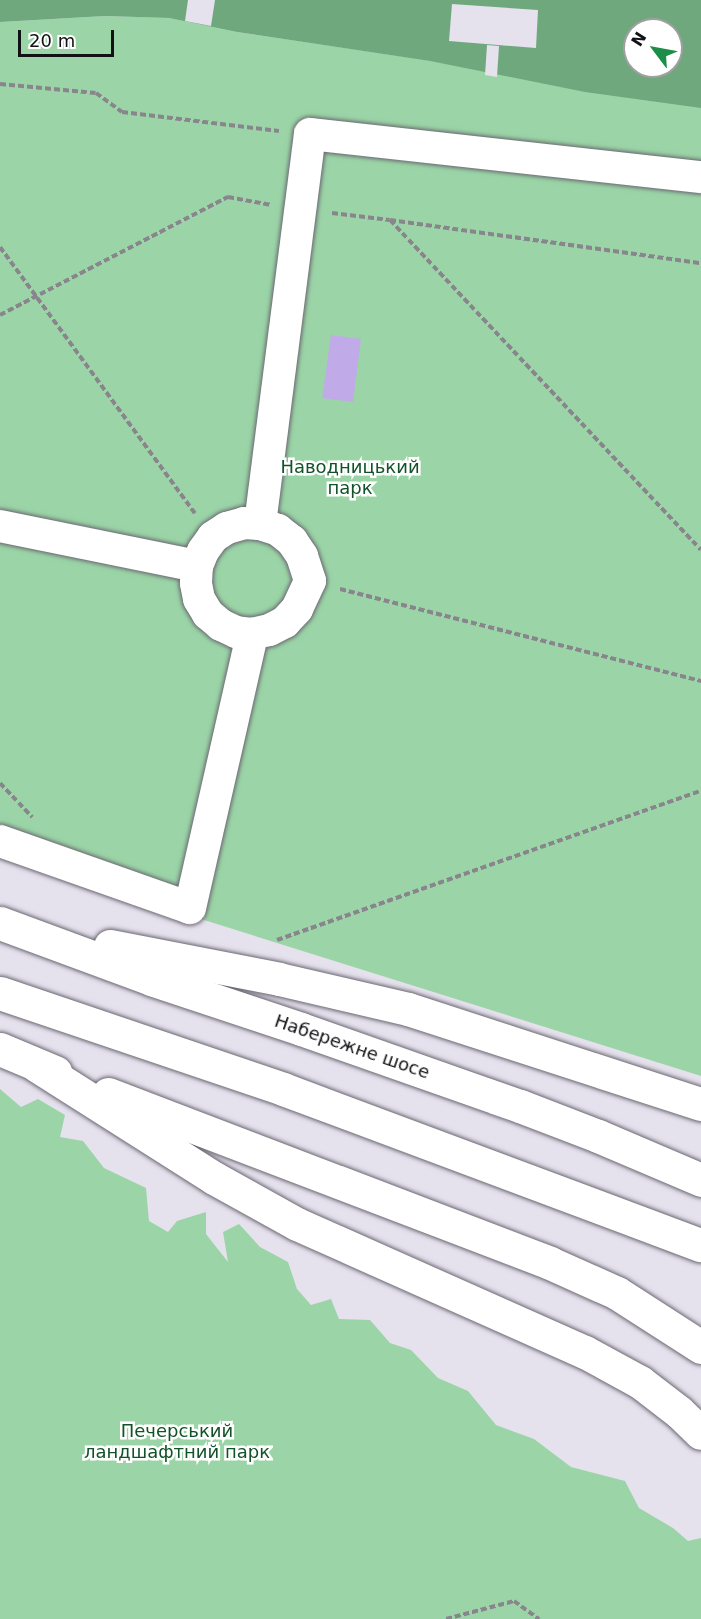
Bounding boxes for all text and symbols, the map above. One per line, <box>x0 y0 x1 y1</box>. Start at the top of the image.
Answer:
scale bar <box>21 18 117 56</box>
north arrow <box>623 18 683 78</box>
text: N <box>627 29 651 50</box>
text: 20 m <box>29 30 75 51</box>
park label: Наводницький парк <box>280 457 420 500</box>
street label: Набережне шосе <box>272 1010 432 1084</box>
park label: Печерський ландшафтний парк <box>84 1421 270 1464</box>

